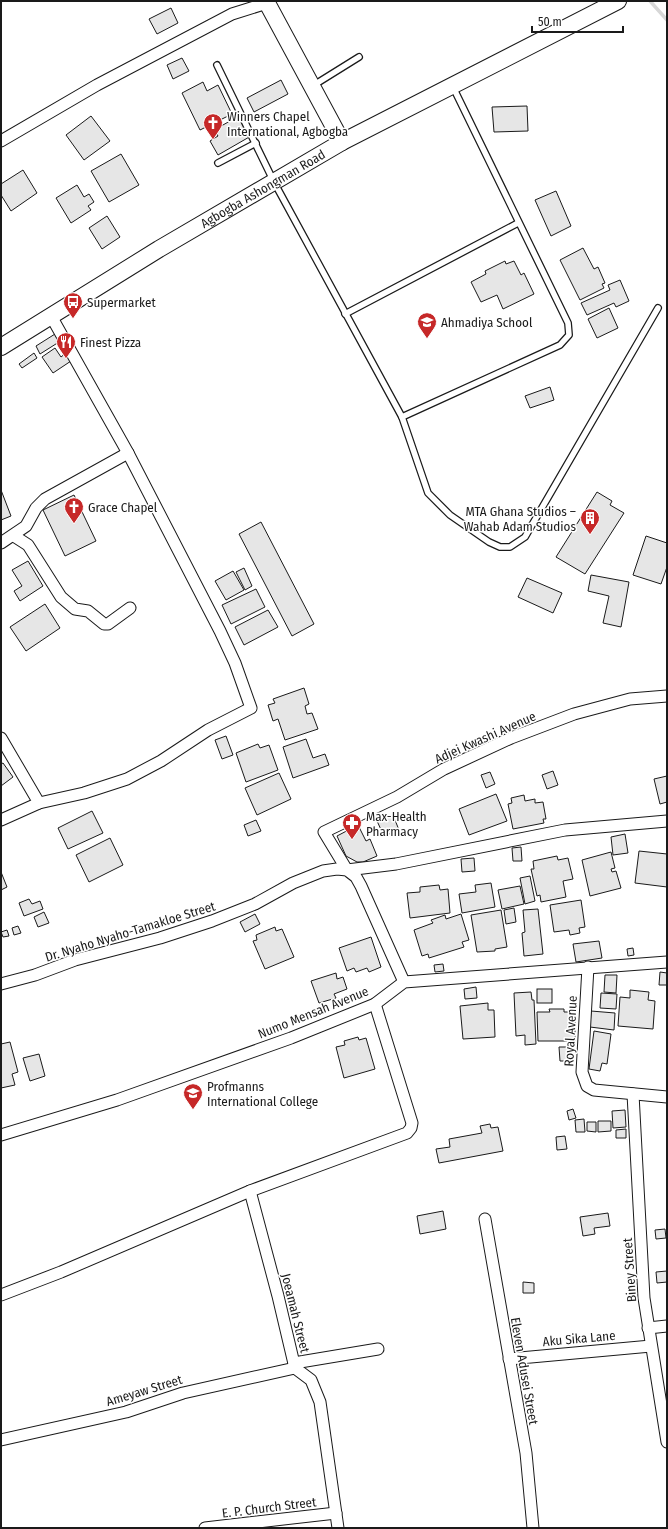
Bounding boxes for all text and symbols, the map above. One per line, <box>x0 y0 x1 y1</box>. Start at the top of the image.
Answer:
scale bar <box>532 8 623 34</box>
text: 50 m <box>538 15 562 29</box>
place label: Winners Chapel International, Agbogba <box>227 109 348 139</box>
church icon: Winners Chapel International, Agbogba <box>202 112 224 140</box>
street label: Agbogba Ashongman Road <box>198 147 328 231</box>
bus stop icon: Supermarket <box>62 291 84 319</box>
place label: Supermarket <box>87 295 156 310</box>
school or university icon: Ahmadiya School <box>416 311 438 339</box>
place label: Ahmadiya School <box>441 315 533 330</box>
restaurant icon: Finest Pizza <box>55 331 77 359</box>
place label: Finest Pizza <box>80 335 141 350</box>
church icon: Grace Chapel <box>63 496 85 524</box>
place label: Grace Chapel <box>88 500 158 515</box>
place label: MTA Ghana Studios – Wahab Adam Studios <box>464 504 576 534</box>
building icon: MTA Ghana Studios – Wahab Adam Studios <box>579 507 601 535</box>
street label: Adjei Kwashi Avenue <box>432 708 538 766</box>
place label: Max-Health Pharmacy <box>366 809 427 839</box>
pharmacy icon: Max-Health Pharmacy <box>341 812 363 840</box>
street label: Dr. Nyaho Nyaho-Tamakloe Street <box>43 898 218 965</box>
street label: Numo Mensah Avenue <box>256 983 371 1042</box>
street label: Royal Avenue <box>561 995 580 1067</box>
place label: Profmanns International College <box>207 1079 318 1109</box>
school or university icon: Profmanns International College <box>182 1082 204 1110</box>
street label: Biney Street <box>620 1237 639 1303</box>
street label: Joeamah Street <box>278 1272 313 1355</box>
street label: Eleven Adusei Street <box>508 1316 541 1427</box>
street label: Aku Sika Lane <box>542 1328 616 1349</box>
street label: Ameyaw Street <box>104 1372 185 1409</box>
street label: E. P. Church Street <box>221 1494 318 1521</box>

